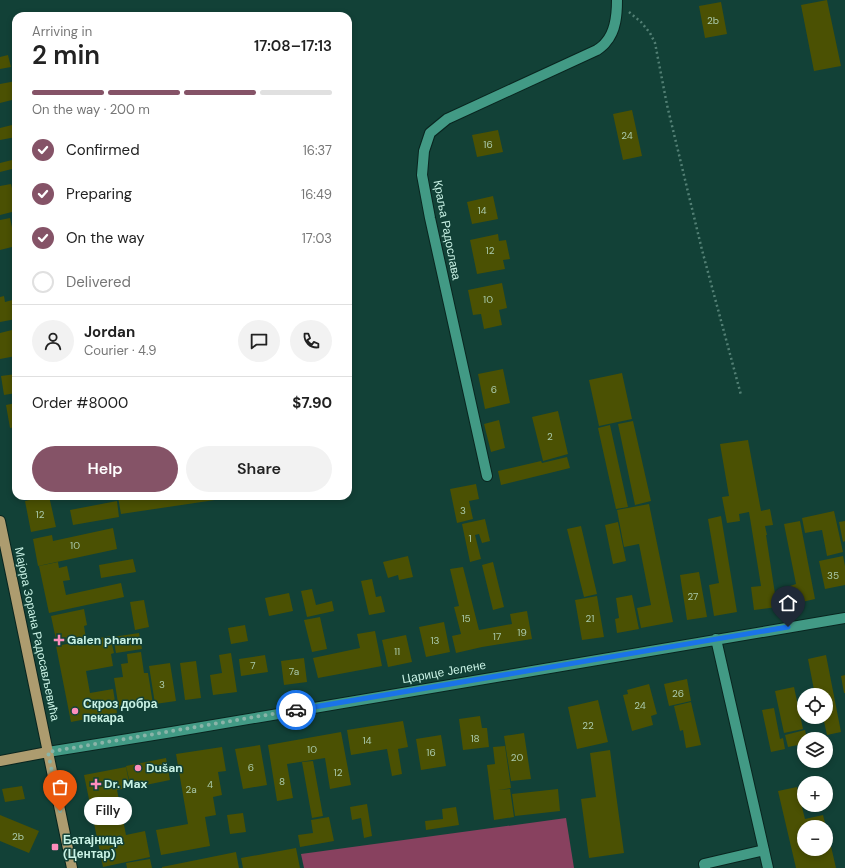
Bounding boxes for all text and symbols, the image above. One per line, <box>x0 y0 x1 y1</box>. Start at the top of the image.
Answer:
house number: 2b <box>707 14 719 27</box>
text: Arriving in <box>32 23 92 40</box>
text: 17:08–17:13 <box>254 36 332 56</box>
text: 2 min <box>32 38 100 72</box>
text: On the way · 200 m <box>32 101 150 118</box>
house number: 24 <box>621 129 633 142</box>
house number: 16 <box>483 138 493 151</box>
icon: check <box>32 139 54 161</box>
text: Confirmed <box>66 140 140 160</box>
text: 16:37 <box>303 142 332 159</box>
street label: Краља Радослава <box>429 179 465 282</box>
icon: check <box>32 183 54 205</box>
text: Preparing <box>66 184 132 204</box>
text: 16:49 <box>301 186 332 203</box>
house number: 14 <box>477 204 487 217</box>
icon: check <box>32 227 54 249</box>
text: On the way <box>66 228 145 248</box>
text: 17:03 <box>302 230 332 247</box>
house number: 12 <box>486 244 495 257</box>
text: Delivered <box>66 272 131 292</box>
house number: 10 <box>483 293 493 306</box>
button: person <box>32 320 74 362</box>
button: chat <box>238 320 280 362</box>
button: phone <box>290 320 332 362</box>
text: Jordan <box>84 322 135 342</box>
text: Courier · 4.9 <box>84 342 156 359</box>
house number: 6 <box>491 383 497 396</box>
text: Order #8000 <box>32 393 128 413</box>
text: $7.90 <box>292 393 332 413</box>
house number: 2 <box>547 430 553 443</box>
button: Help <box>32 446 178 492</box>
button: Share <box>186 446 332 492</box>
house number: 3 <box>460 504 466 517</box>
house number: 12 <box>36 508 45 521</box>
house number: 1 <box>468 532 472 545</box>
house number: 10 <box>70 539 80 552</box>
street label: Мајора Зорана Радосављевића <box>11 546 63 723</box>
house number: 35 <box>827 569 839 582</box>
pin <box>771 586 805 627</box>
house number: 27 <box>688 590 698 603</box>
icon: home <box>777 592 799 614</box>
house number: 15 <box>461 612 471 625</box>
house number: 21 <box>586 612 594 625</box>
house number: 19 <box>517 626 527 639</box>
house number: 17 <box>493 630 501 643</box>
place label: Galen pharm <box>67 632 143 648</box>
house number: 13 <box>430 634 440 647</box>
marker: Galen pharm <box>54 635 64 645</box>
house number: 11 <box>394 645 400 658</box>
street label: Царице Јелене <box>401 657 488 687</box>
house number: 7 <box>250 659 256 672</box>
house number: 7a <box>289 665 299 678</box>
house number: 3 <box>159 678 165 691</box>
house number: 26 <box>672 687 684 700</box>
map controls <box>797 688 833 856</box>
button: locate <box>797 688 833 724</box>
courier <box>276 690 316 730</box>
place label: Скроз добра пекара <box>83 696 158 726</box>
icon: car <box>285 699 307 721</box>
house number: 24 <box>634 699 646 712</box>
marker: Скроз добра пекара <box>70 706 80 716</box>
house number: 22 <box>582 719 594 732</box>
house number: 18 <box>470 732 480 745</box>
button: layers <box>797 732 833 768</box>
house number: 14 <box>362 734 372 747</box>
house number: 10 <box>307 743 317 756</box>
house number: 16 <box>426 746 436 759</box>
house number: 20 <box>511 751 523 764</box>
place label: Dušan <box>146 760 183 776</box>
house number: 6 <box>248 761 254 774</box>
marker: Dušan <box>133 763 143 773</box>
house number: 12 <box>334 766 343 779</box>
pin <box>43 770 77 811</box>
house number: 8 <box>279 775 285 788</box>
icon: bag <box>49 776 71 798</box>
place label: Dr. Max <box>104 776 147 792</box>
button: + <box>797 776 833 812</box>
house number: 4 <box>207 778 213 791</box>
marker: Dr. Max <box>91 779 101 789</box>
house number: 2a <box>185 783 197 796</box>
callout: Filly <box>84 797 132 825</box>
text: Filly <box>96 802 120 819</box>
button: − <box>797 820 833 856</box>
house number: 2b <box>12 830 24 843</box>
place label: Батајница (Центар) <box>63 832 123 862</box>
marker: Батајница (Центар) <box>50 842 60 852</box>

